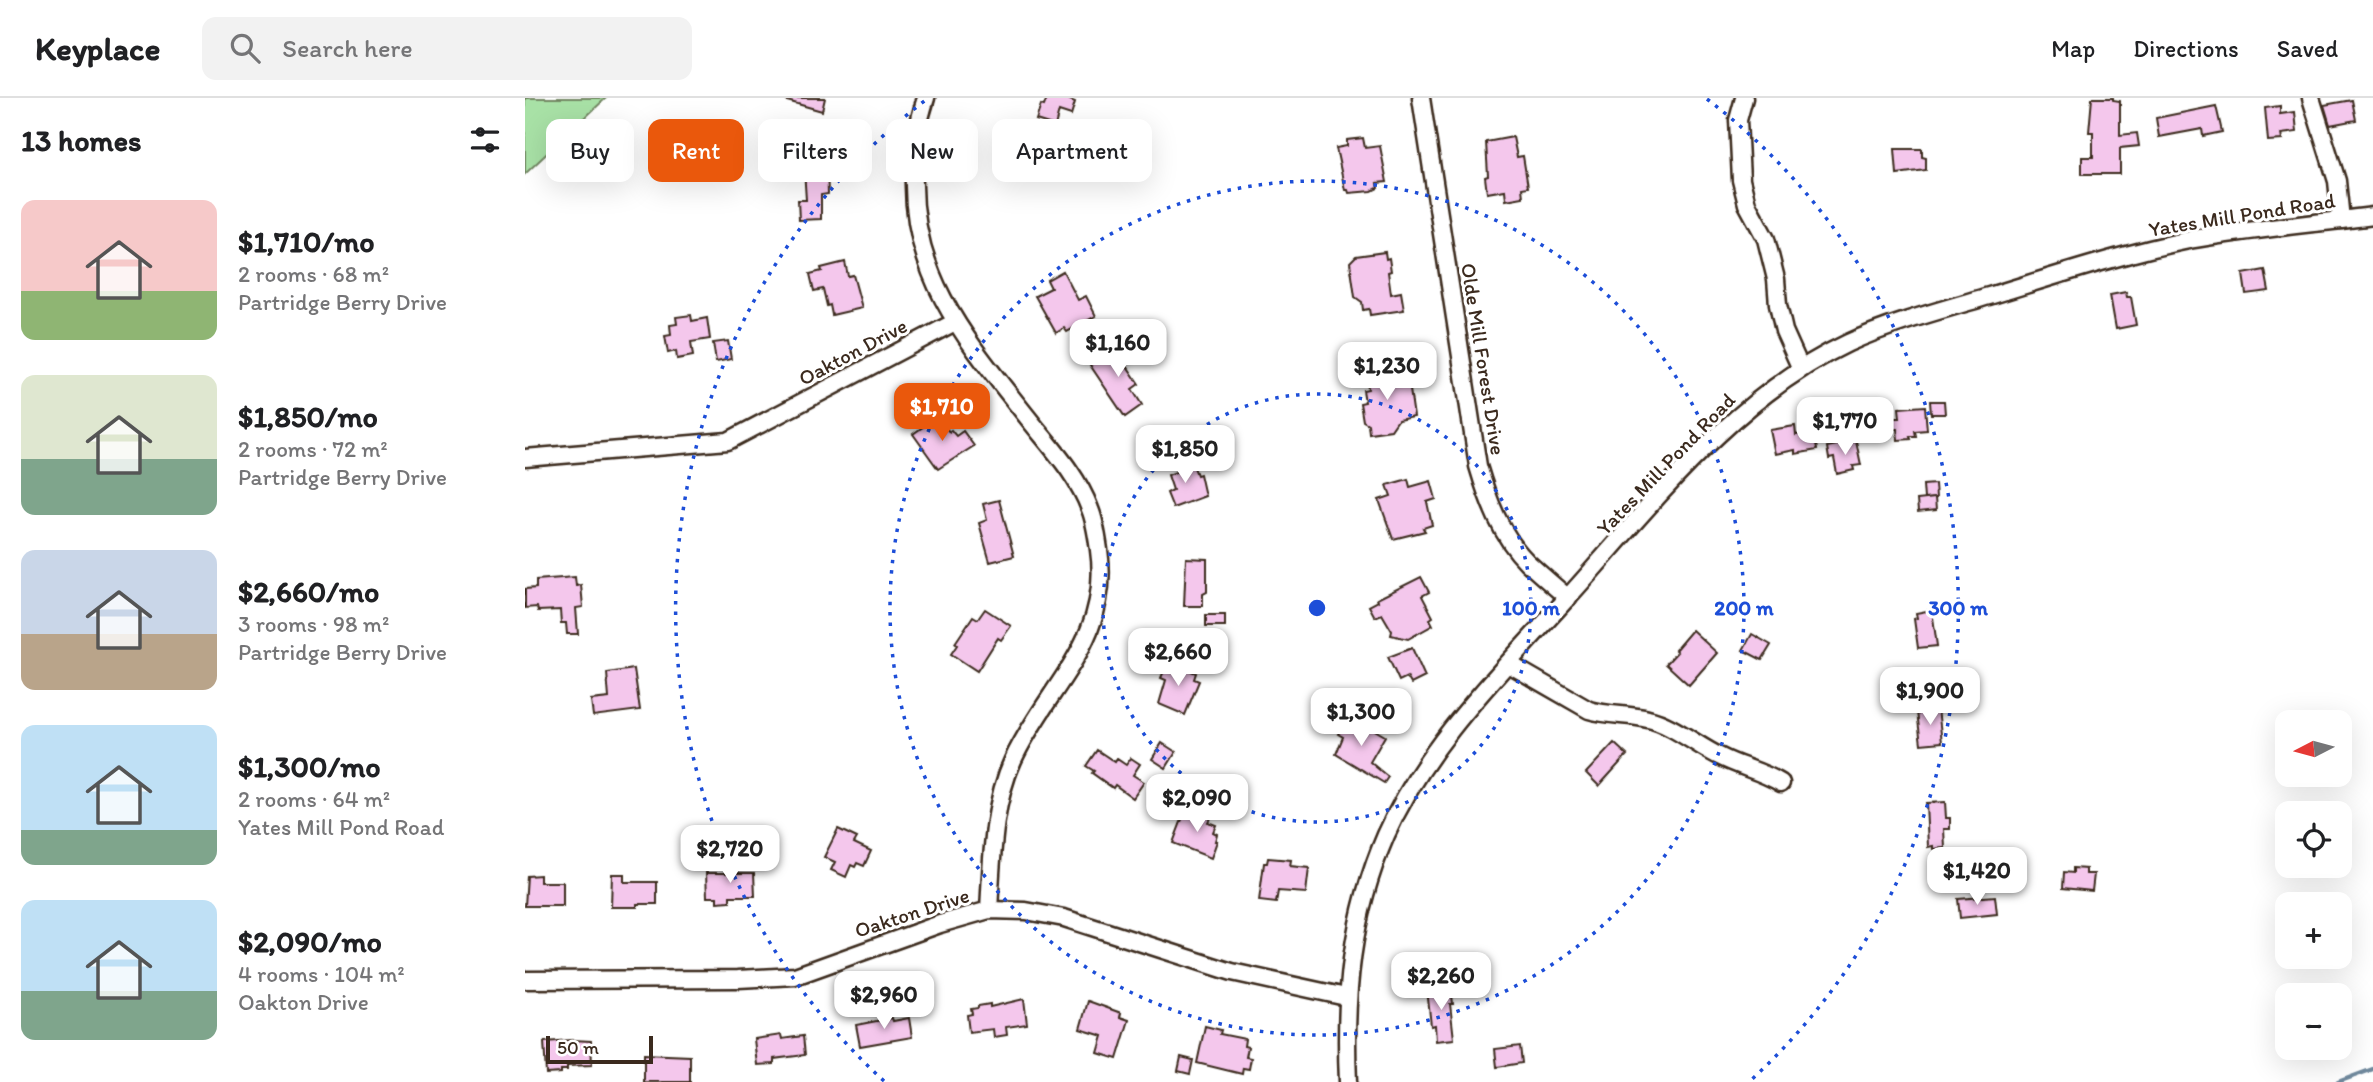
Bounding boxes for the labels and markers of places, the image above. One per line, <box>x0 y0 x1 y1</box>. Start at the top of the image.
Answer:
pin: $1,160 <box>1061 320 1175 379</box>
pin: $1,230 <box>1330 342 1444 402</box>
pin: $1,710 <box>885 384 999 443</box>
pin: $1,770 <box>1788 398 1902 457</box>
pin: $1,850 <box>1128 426 1242 485</box>
centre of rings <box>1305 596 1329 620</box>
pin: $2,660 <box>1121 628 1235 688</box>
pin: $1,900 <box>1873 668 1987 727</box>
pin: $1,300 <box>1304 688 1418 748</box>
pin: $2,090 <box>1140 774 1254 834</box>
pin: $2,720 <box>673 826 787 885</box>
pin: $1,420 <box>1920 848 2034 907</box>
pin: $2,260 <box>1384 953 1498 1012</box>
pin: $2,960 <box>827 972 941 1031</box>

